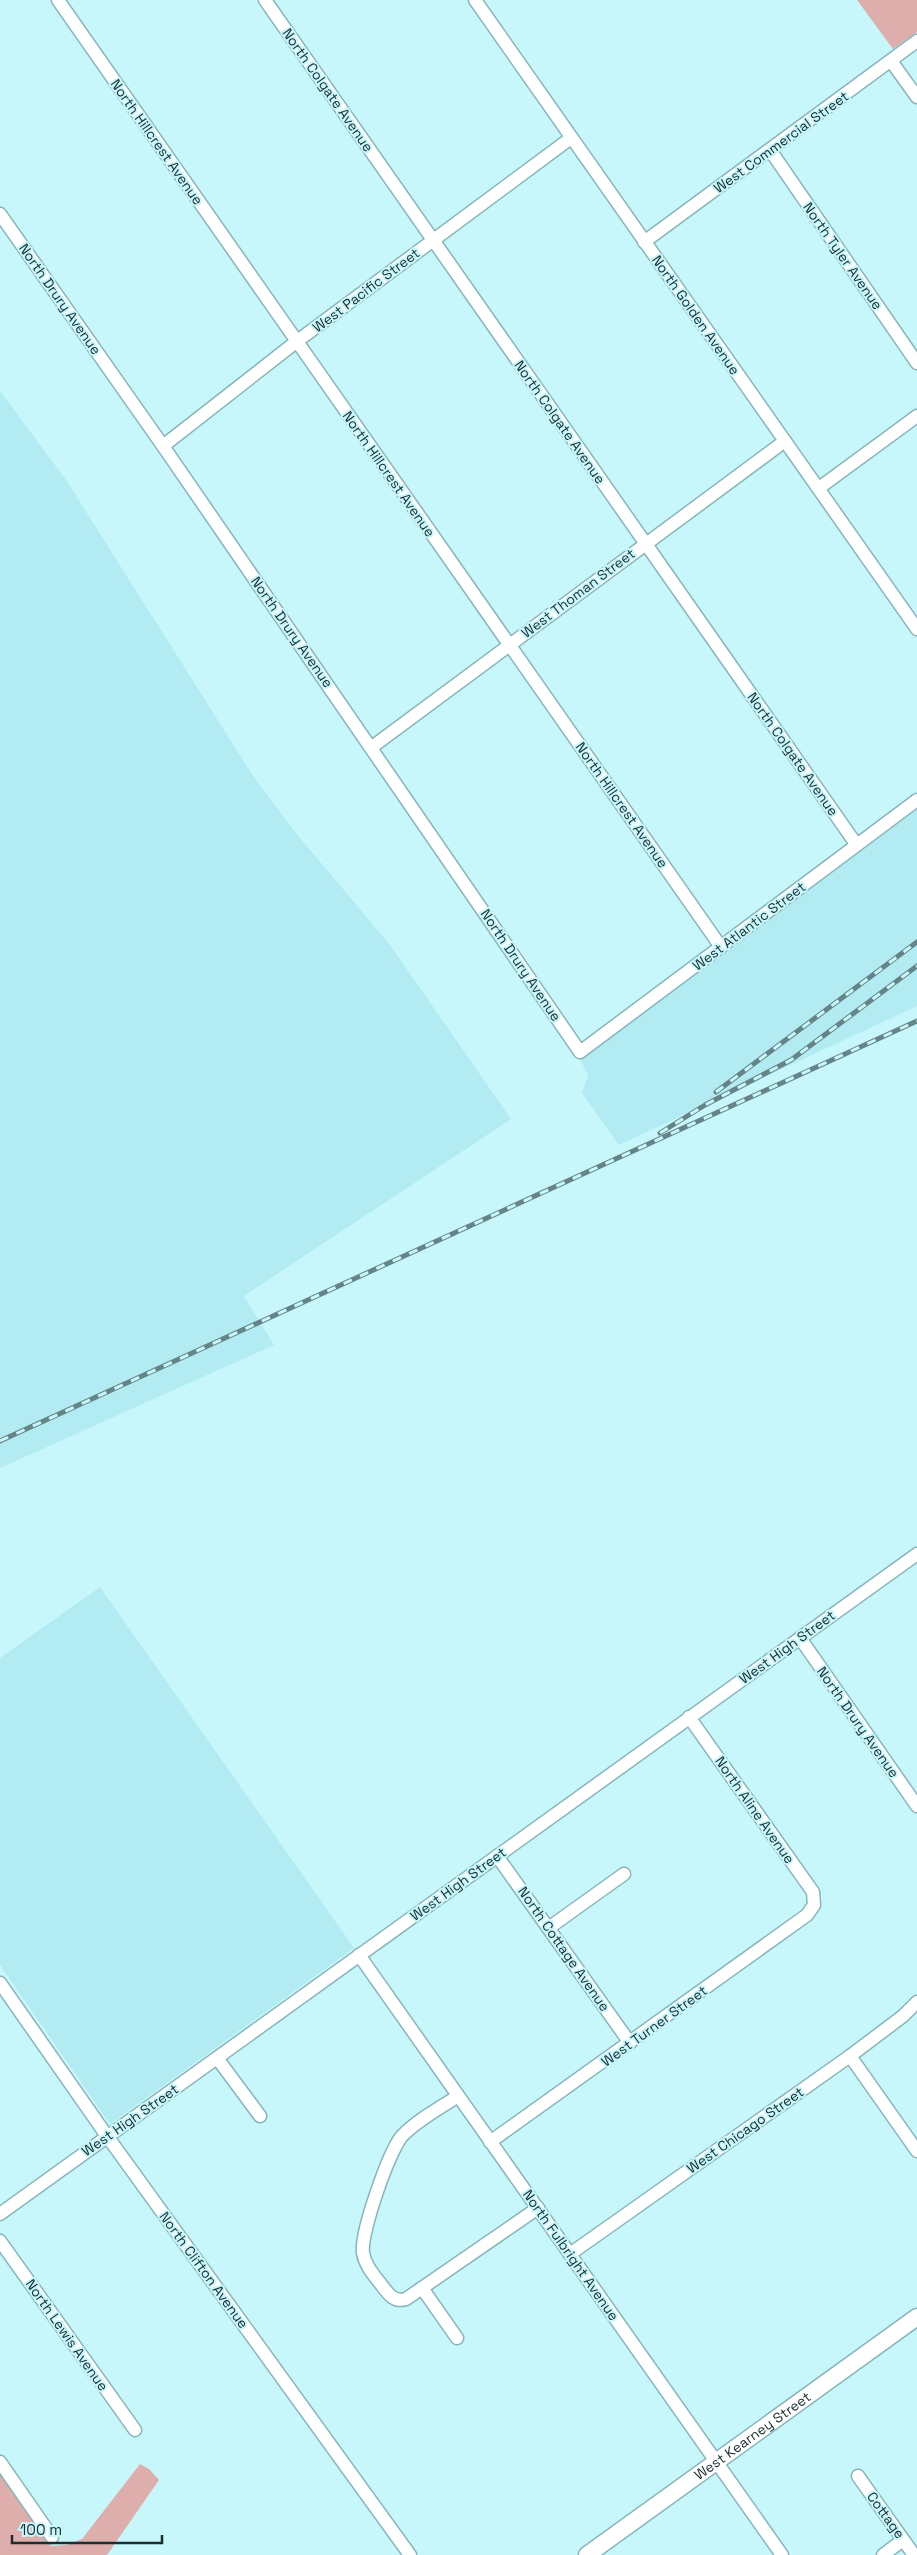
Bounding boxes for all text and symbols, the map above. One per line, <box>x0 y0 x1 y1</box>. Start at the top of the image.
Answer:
street label: North Colgate Avenue <box>279 25 377 155</box>
street label: North Hillcrest Avenue <box>107 76 207 208</box>
street label: West Commercial Street <box>710 87 852 197</box>
street label: North Tyler Avenue <box>799 199 887 313</box>
street label: North Drury Avenue <box>15 240 105 358</box>
street label: West Pacific Street <box>309 244 423 336</box>
street label: North Golden Avenue <box>648 252 744 378</box>
street label: North Colgate Avenue <box>511 357 609 487</box>
street label: North Hillcrest Avenue <box>339 408 439 540</box>
street label: West Thoman Street <box>518 544 638 642</box>
street label: North Drury Avenue <box>247 573 337 691</box>
street label: North Colgate Avenue <box>744 689 842 819</box>
street label: North Hillcrest Avenue <box>572 739 672 871</box>
street label: West Atlantic Street <box>689 878 809 974</box>
street label: North Drury Avenue <box>477 905 565 1025</box>
street label: West High Street <box>736 1606 838 1688</box>
street label: North Drury Avenue <box>813 1663 903 1781</box>
street label: North Aline Avenue <box>711 1753 799 1867</box>
street label: West High Street <box>407 1843 509 1925</box>
street label: North Cottage Avenue <box>514 1883 614 2015</box>
street label: West Turner Street <box>597 1981 711 2071</box>
street label: West High Street <box>78 2080 182 2160</box>
street label: West Chicago Street <box>683 2083 807 2177</box>
street label: North Fulbright Avenue <box>519 2186 623 2324</box>
street label: North Clifton Avenue <box>156 2208 252 2332</box>
street label: North Lewis Avenue <box>22 2276 112 2394</box>
street label: West Kearney Street <box>691 2388 814 2484</box>
street label: Cottage <box>863 2488 909 2542</box>
scale bar <box>12 2512 162 2544</box>
text: 100 m <box>20 2520 62 2539</box>

